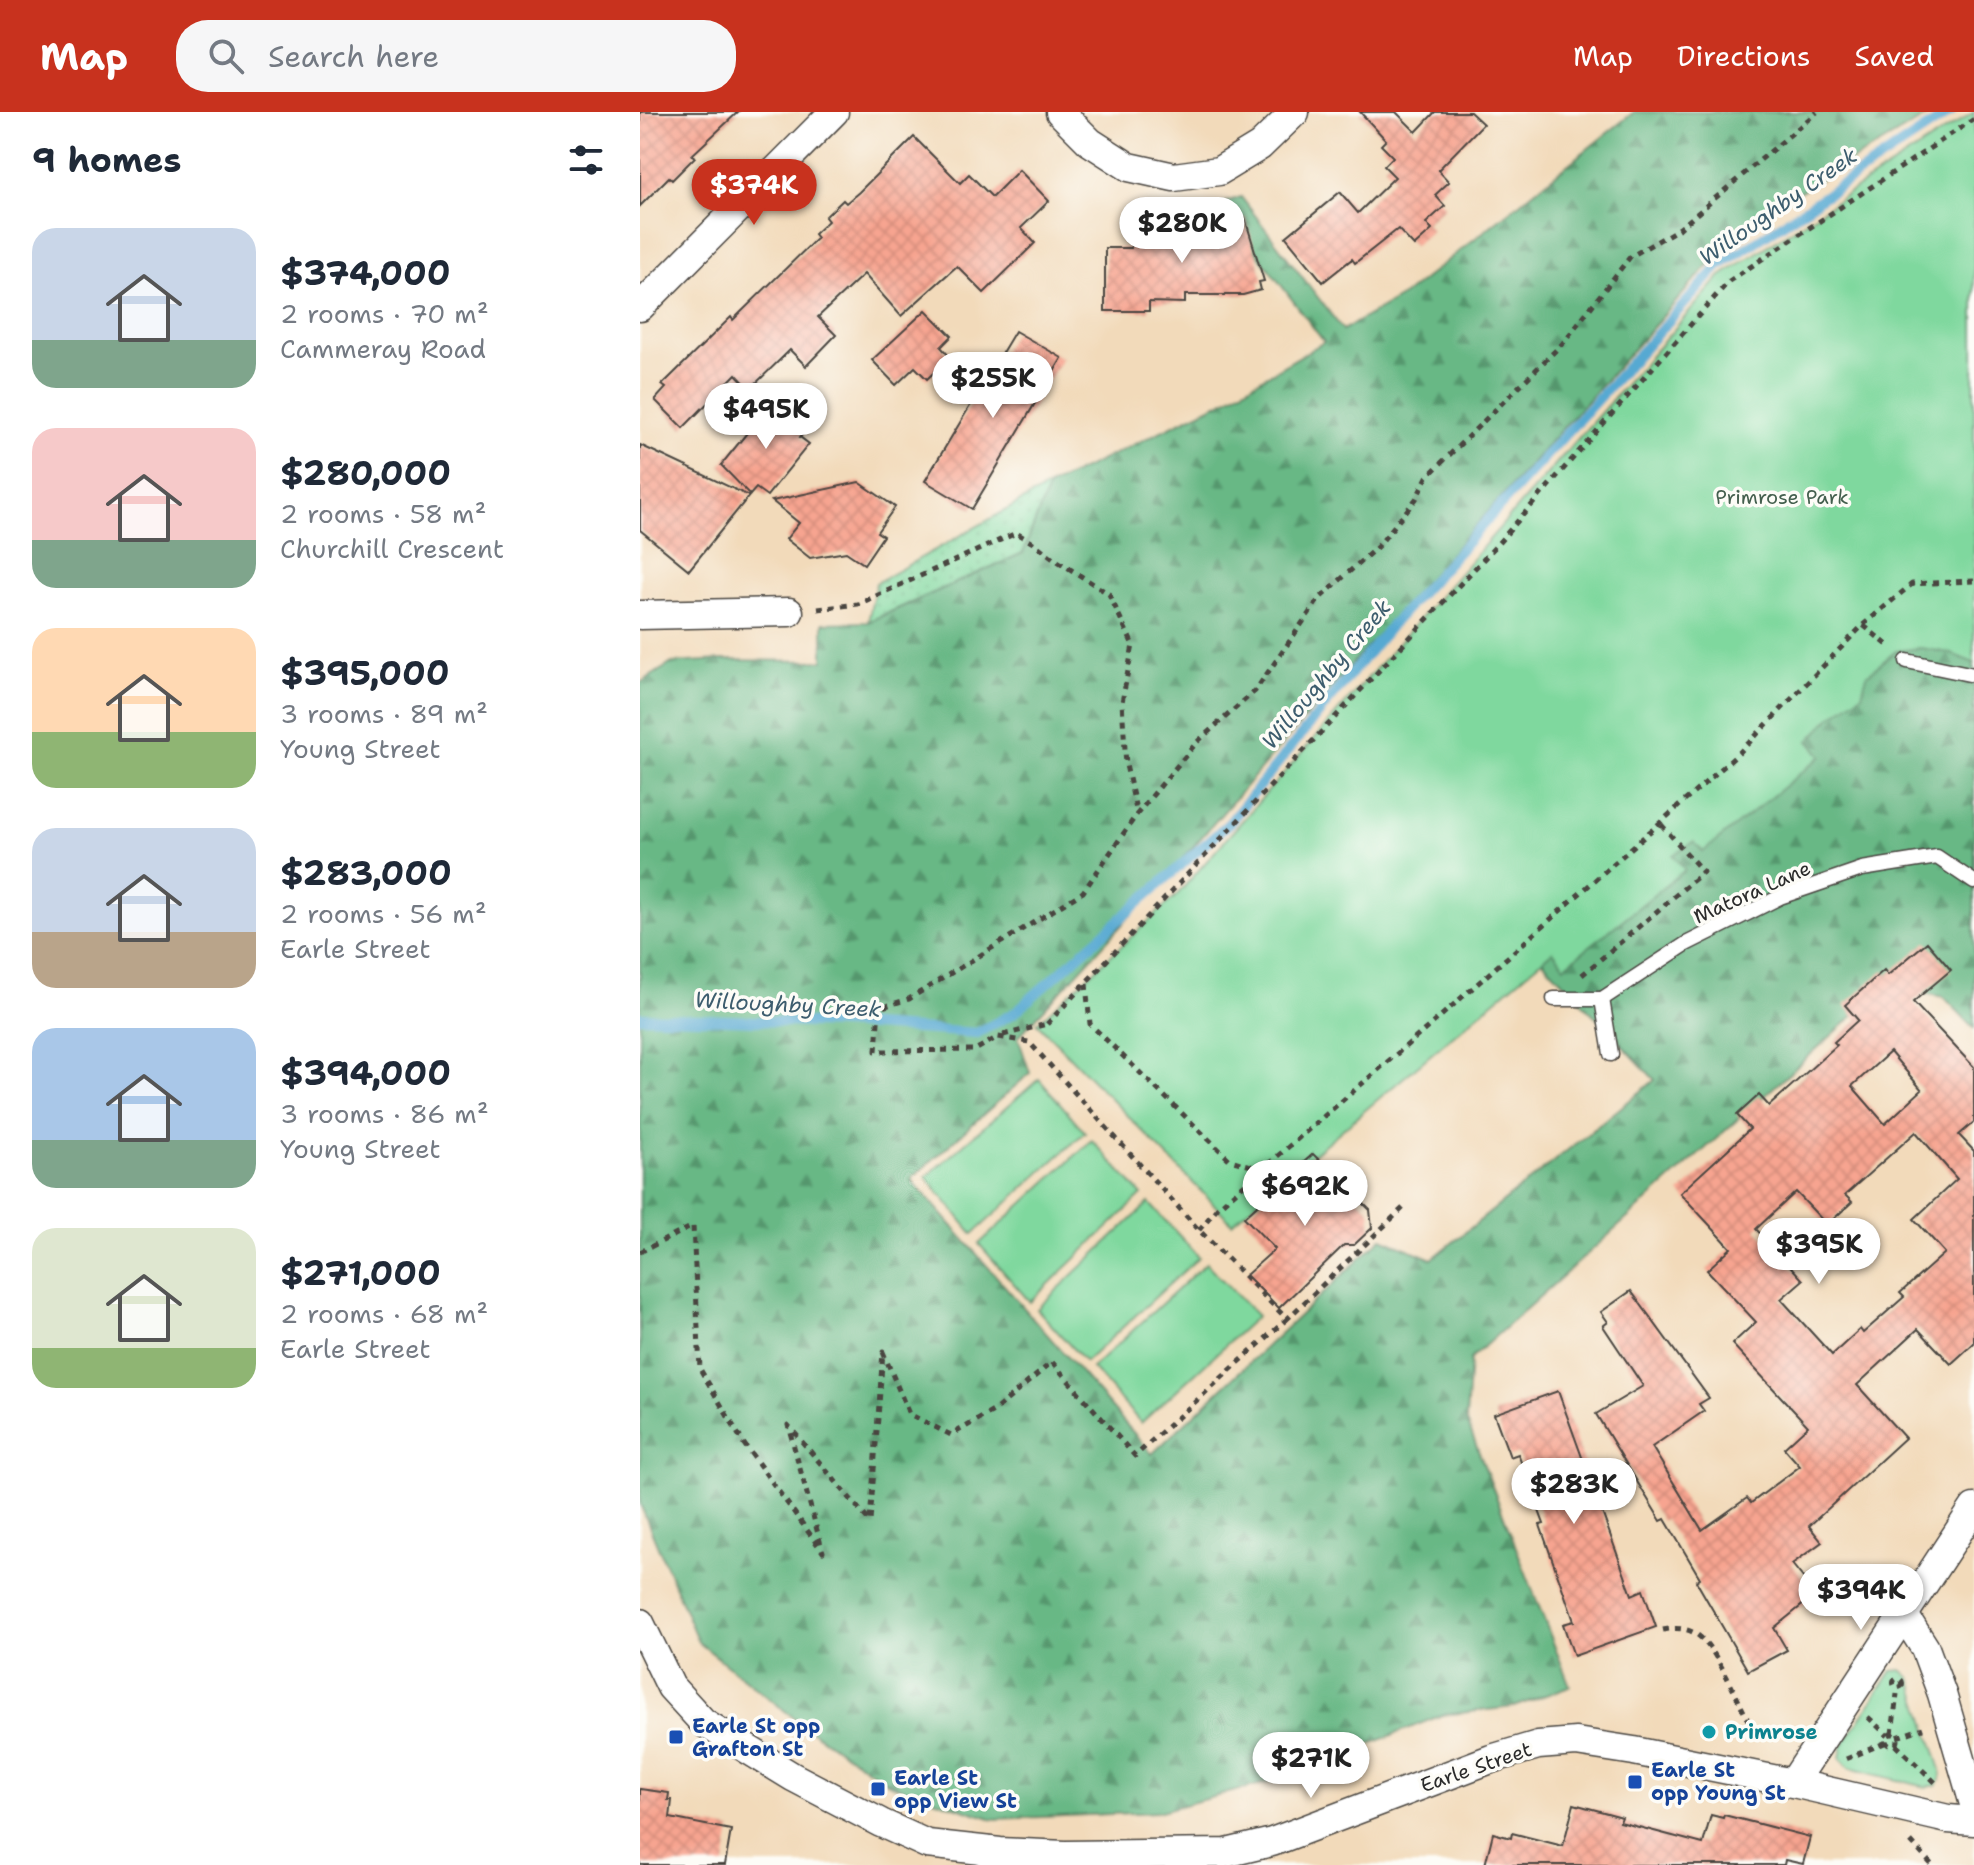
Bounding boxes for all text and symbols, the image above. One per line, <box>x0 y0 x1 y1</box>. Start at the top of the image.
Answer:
search box <box>176 20 736 92</box>
text: Map <box>40 31 128 82</box>
icon: search <box>204 34 248 78</box>
text: Search here <box>268 36 439 77</box>
text: Map <box>1573 37 1633 75</box>
text: Directions <box>1677 37 1811 75</box>
text: Saved <box>1855 37 1934 75</box>
text: 9 homes <box>32 137 181 183</box>
icon: filters <box>564 138 608 182</box>
water label: Willoughby Creek <box>1693 141 1864 272</box>
pin: $374K <box>698 159 810 227</box>
text: $374K <box>710 167 798 202</box>
pin: $280K <box>1126 197 1238 265</box>
text: $280K <box>1137 205 1227 240</box>
text: $374,000 <box>280 250 451 296</box>
icon: home <box>96 260 192 356</box>
text: 2 rooms · 70 m² <box>280 296 489 331</box>
text: Cammeray Road <box>280 331 486 366</box>
pin: $255K <box>937 352 1049 420</box>
text: $255K <box>950 360 1036 395</box>
pin: $495K <box>710 383 822 451</box>
text: $495K <box>722 391 810 426</box>
text: $280,000 <box>280 450 451 496</box>
icon: home <box>96 460 192 556</box>
park label: Primrose Park <box>1715 484 1849 510</box>
text: 2 rooms · 58 m² <box>280 496 486 531</box>
text: Churchill Crescent <box>280 531 504 566</box>
water label: Willoughby Creek <box>1255 593 1398 755</box>
text: $395,000 <box>280 650 449 696</box>
icon: home <box>96 660 192 756</box>
text: 3 rooms · 89 m² <box>280 696 488 731</box>
text: Young Street <box>280 731 441 766</box>
text: $283,000 <box>280 850 452 896</box>
street label: Matora Lane <box>1689 855 1815 929</box>
icon: home <box>96 860 192 956</box>
text: 2 rooms · 56 m² <box>280 896 487 931</box>
text: Earle Street <box>280 931 431 966</box>
water label: Willoughby Creek <box>694 985 882 1024</box>
text: $394,000 <box>280 1050 451 1096</box>
icon: home <box>96 1060 192 1156</box>
text: 3 rooms · 86 m² <box>280 1096 489 1131</box>
text: Young Street <box>280 1131 441 1166</box>
pin: $692K <box>1249 1160 1361 1228</box>
text: $692K <box>1261 1168 1349 1203</box>
pin: $395K <box>1763 1218 1875 1286</box>
text: $395K <box>1775 1226 1863 1261</box>
text: $271,000 <box>280 1250 441 1296</box>
icon: home <box>96 1260 192 1356</box>
text: 2 rooms · 68 m² <box>280 1296 488 1331</box>
text: Earle Street <box>280 1331 431 1366</box>
pin: $283K <box>1518 1458 1630 1526</box>
text: $283K <box>1529 1466 1619 1501</box>
pin: $394K <box>1805 1564 1917 1632</box>
text: $394K <box>1816 1572 1906 1607</box>
place label: Earle St opp Grafton St <box>692 1713 820 1762</box>
place label: Primrose <box>1725 1719 1817 1745</box>
marker: Primrose <box>1700 1723 1718 1741</box>
marker: Earle St opp Grafton St <box>667 1728 685 1746</box>
pin: $271K <box>1255 1732 1367 1800</box>
street label: Earle Street <box>1417 1736 1535 1798</box>
text: $271K <box>1271 1740 1351 1775</box>
place label: Earle St opp Young St <box>1651 1757 1786 1806</box>
place label: Earle St opp View St <box>894 1765 1017 1814</box>
marker: Earle St opp Young St <box>1626 1773 1644 1791</box>
marker: Earle St opp View St <box>869 1780 887 1798</box>

